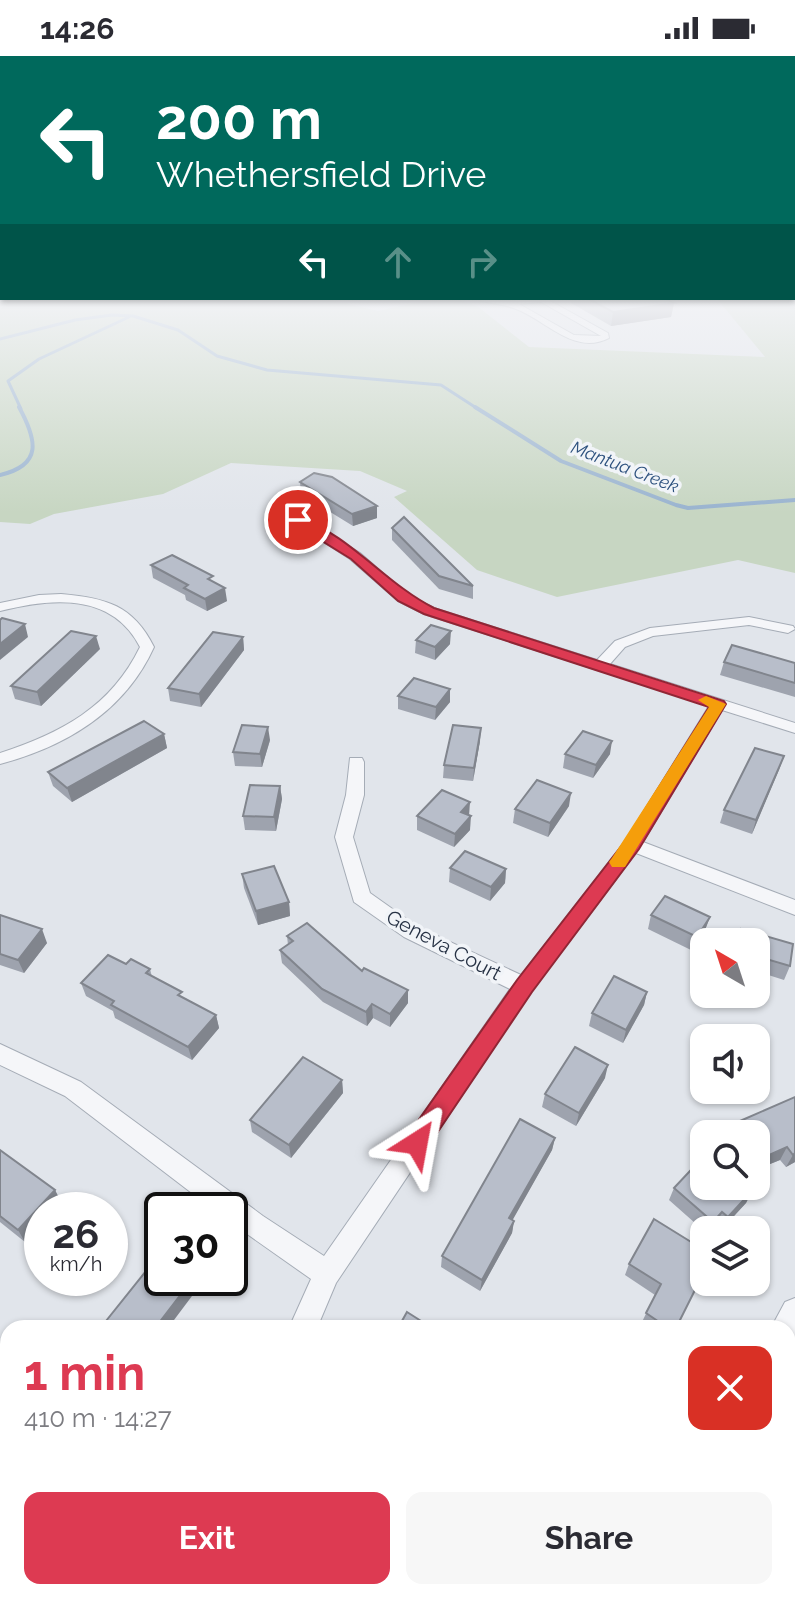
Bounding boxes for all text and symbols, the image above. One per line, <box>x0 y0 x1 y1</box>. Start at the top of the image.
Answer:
text: 14:26 <box>40 11 115 46</box>
text: 200 m <box>156 86 322 152</box>
icon: left <box>24 88 128 192</box>
text: Whethersfield Drive <box>156 153 486 195</box>
icon: left <box>292 240 336 284</box>
icon: ahead <box>376 240 420 284</box>
icon: right <box>460 240 504 284</box>
water label: Mantua Creek <box>568 436 682 497</box>
pin <box>264 486 332 554</box>
icon: arrive <box>276 498 320 542</box>
street label: Geneva Court <box>382 905 506 985</box>
north arrow <box>690 928 770 1008</box>
map controls <box>690 928 770 1296</box>
button: sound <box>690 1024 770 1104</box>
position arrow <box>375 1101 459 1185</box>
button: search <box>690 1120 770 1200</box>
speed limit sign: 30 <box>144 1192 248 1296</box>
text: 26 <box>53 1210 99 1257</box>
button: layers <box>690 1216 770 1296</box>
text: km/h <box>50 1252 102 1276</box>
text: 1 min <box>24 1345 145 1401</box>
button: close <box>688 1346 772 1430</box>
text: 410 m · 14:27 <box>24 1403 172 1433</box>
button: Exit <box>24 1492 390 1584</box>
button: Share <box>406 1492 772 1584</box>

